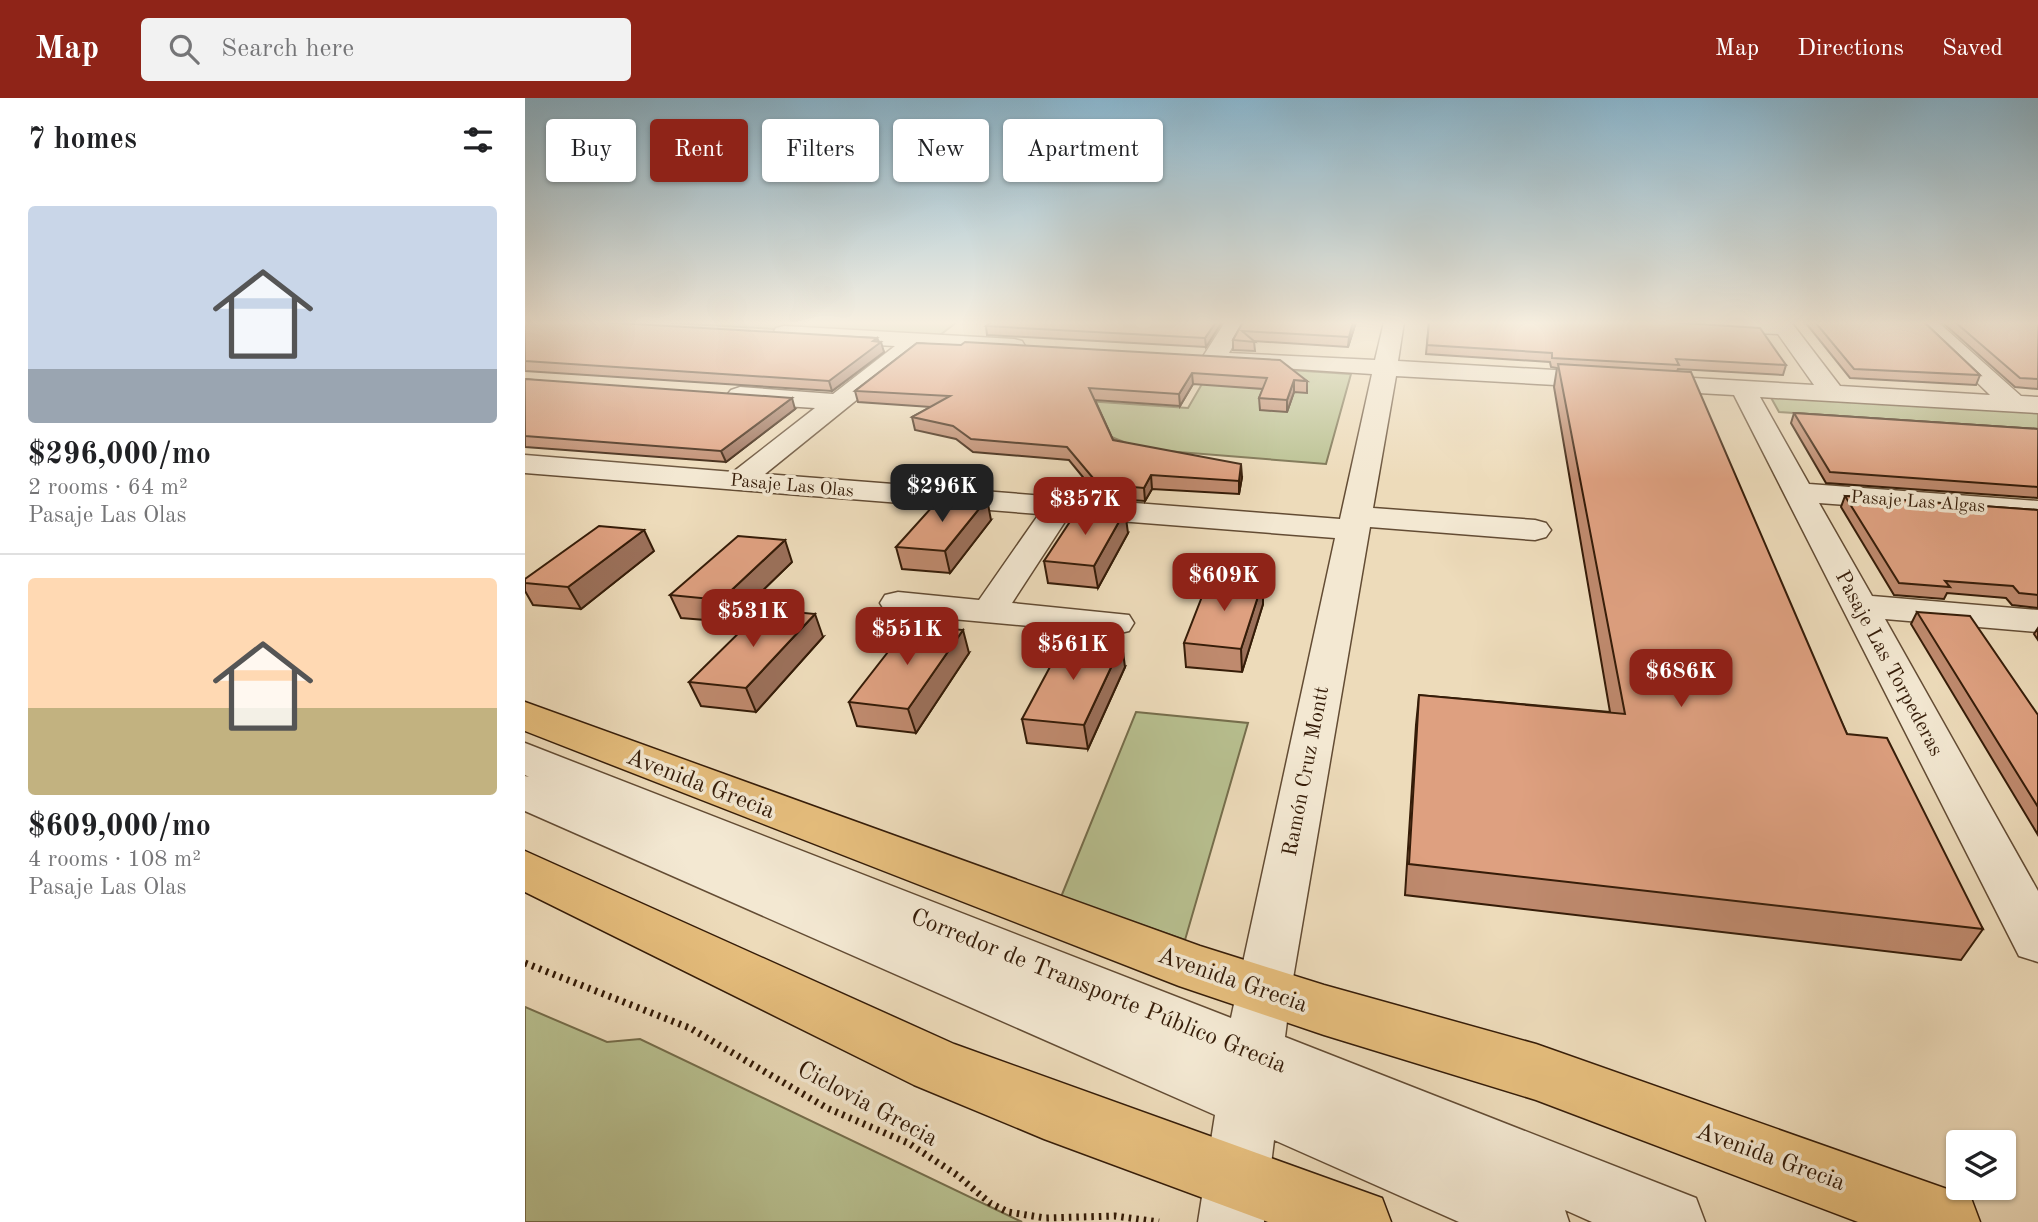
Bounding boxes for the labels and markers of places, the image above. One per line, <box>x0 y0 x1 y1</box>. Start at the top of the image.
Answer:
pin: $296K <box>893 464 991 524</box>
pin: $357K <box>1036 478 1134 537</box>
pin: $609K <box>1175 554 1273 613</box>
pin: $531K <box>704 589 802 649</box>
pin: $551K <box>858 608 956 667</box>
pin: $561K <box>1024 622 1122 682</box>
pin: $686K <box>1632 650 1730 709</box>

